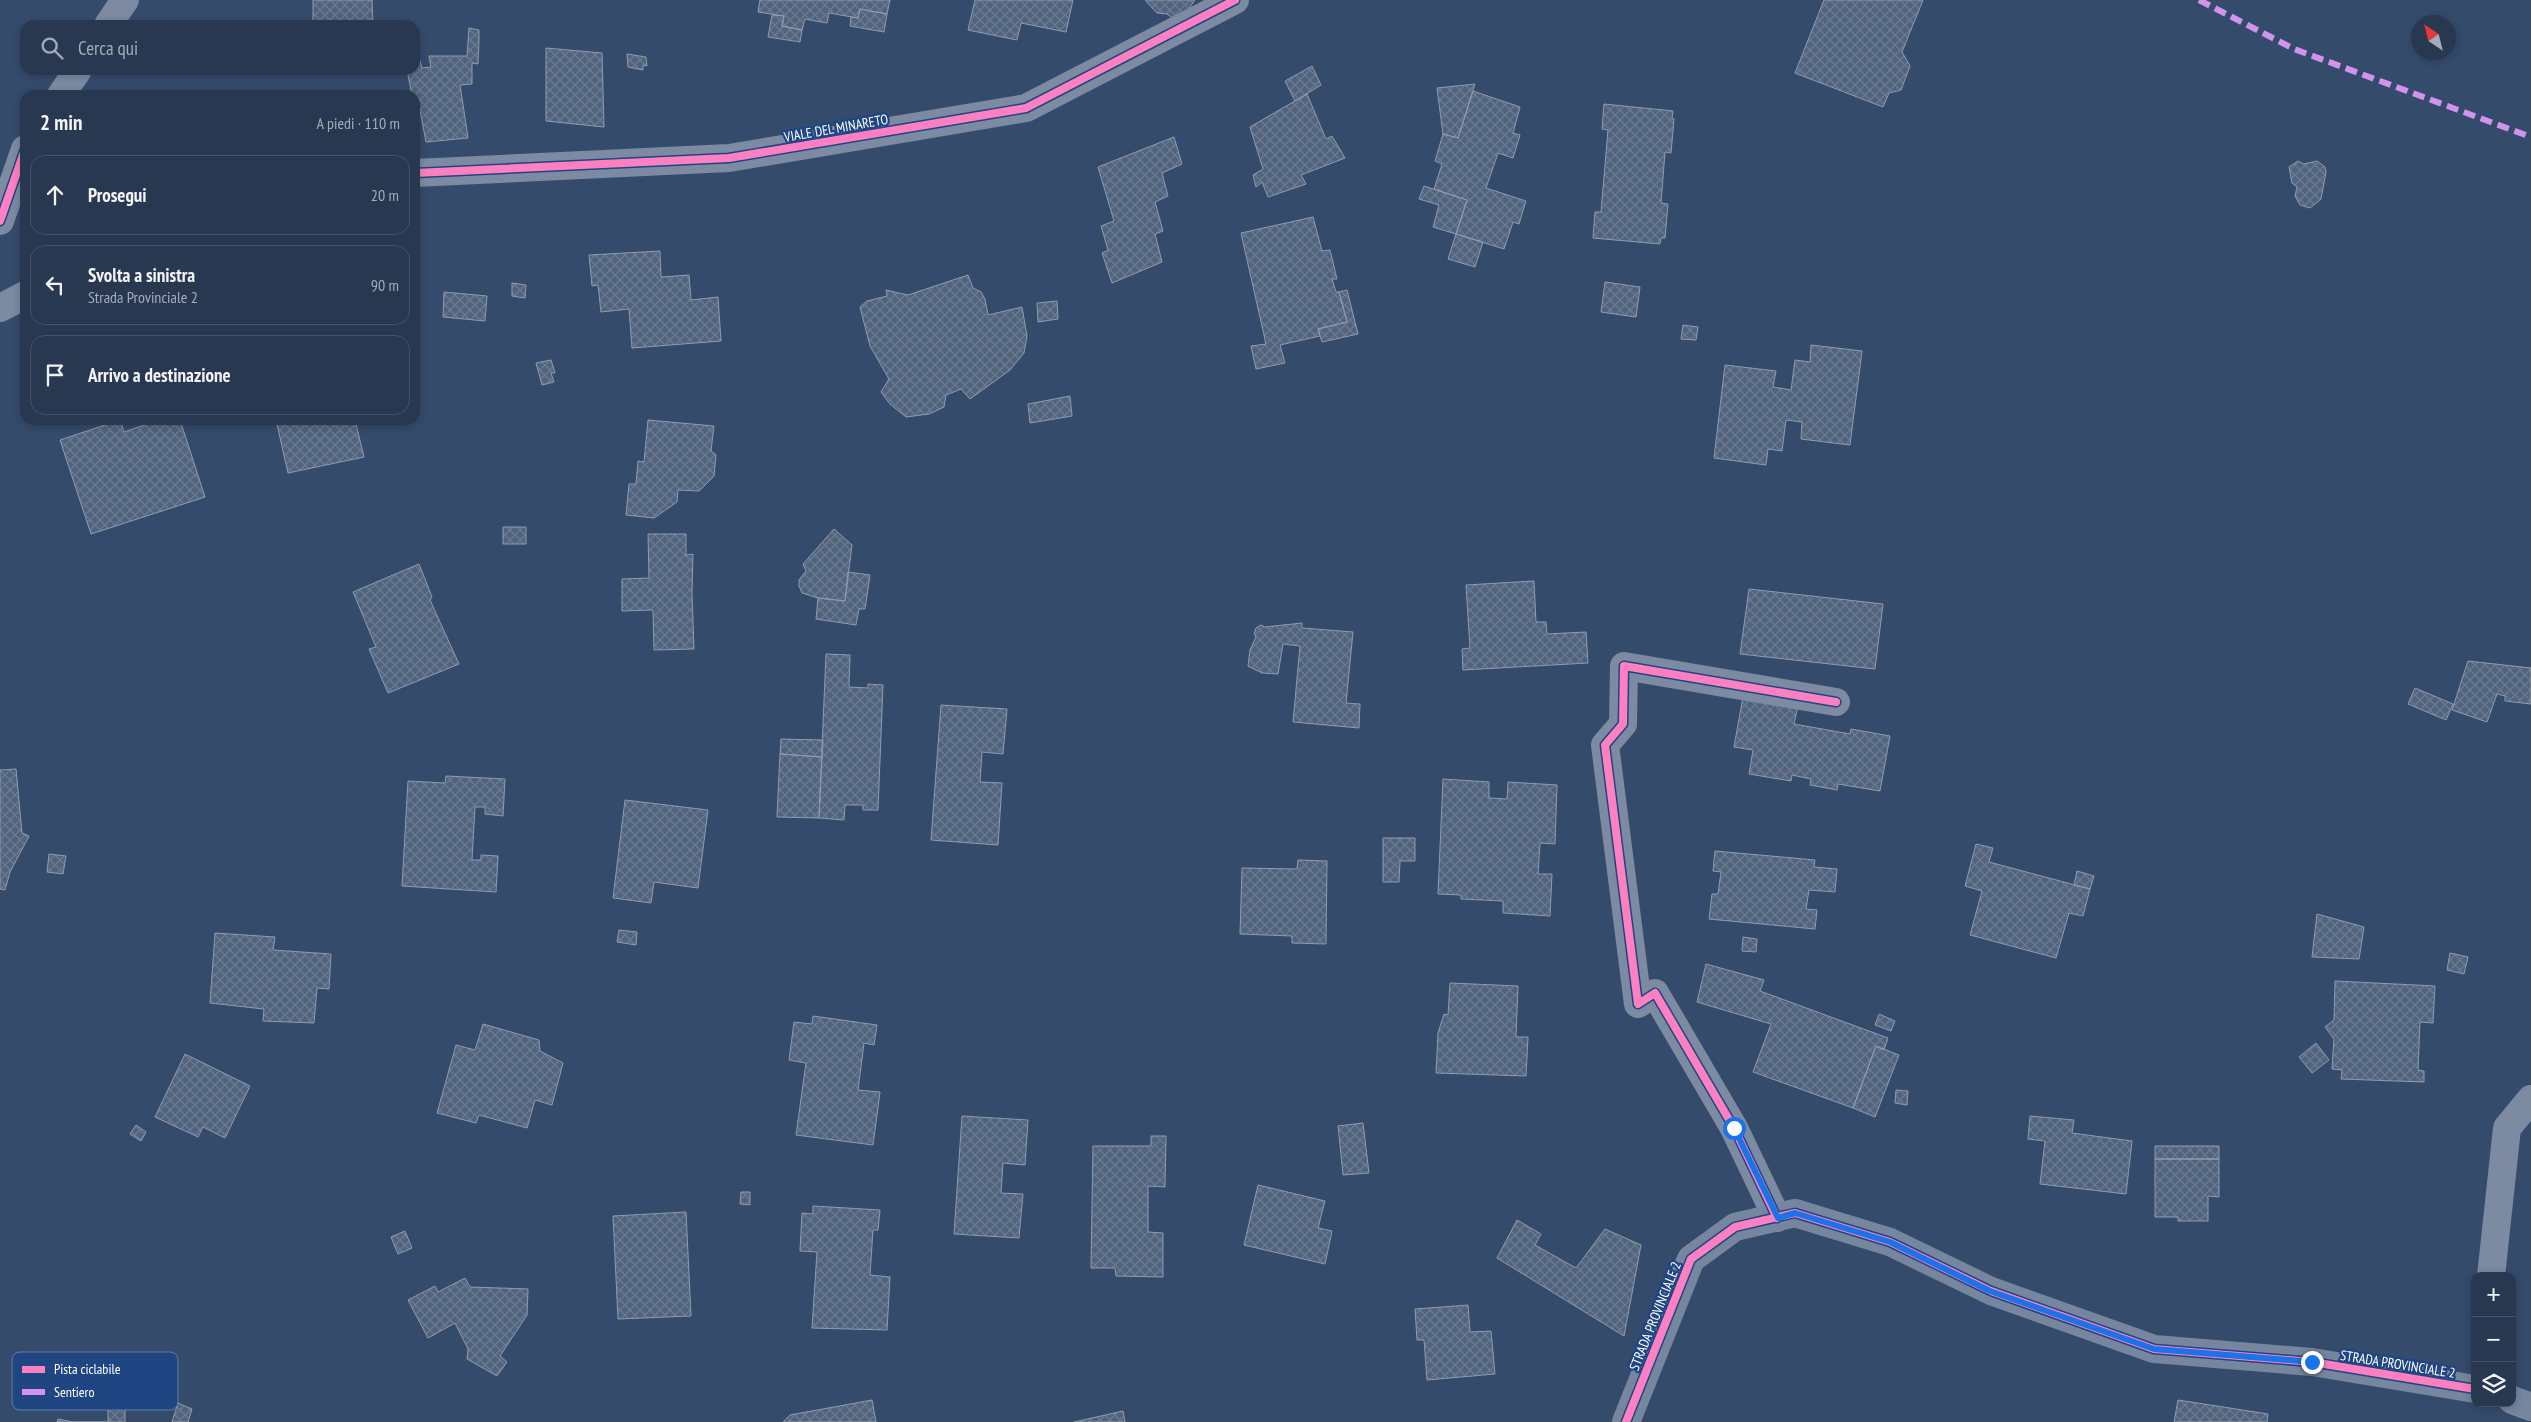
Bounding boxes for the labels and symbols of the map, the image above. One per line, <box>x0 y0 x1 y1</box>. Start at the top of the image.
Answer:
north arrow <box>2411 15 2456 60</box>
street label: VIALE DEL MINARETO <box>782 110 890 146</box>
route start <box>1723 1117 1746 1140</box>
street label: STRADA PROVINCIALE 2 <box>1625 1259 1685 1373</box>
street label: STRADA PROVINCIALE 2 <box>2339 1346 2457 1382</box>
route end <box>2301 1351 2324 1374</box>
legend <box>12 1352 178 1410</box>
text: Pista ciclabile <box>54 1360 121 1378</box>
text: Sentiero <box>54 1383 94 1401</box>

